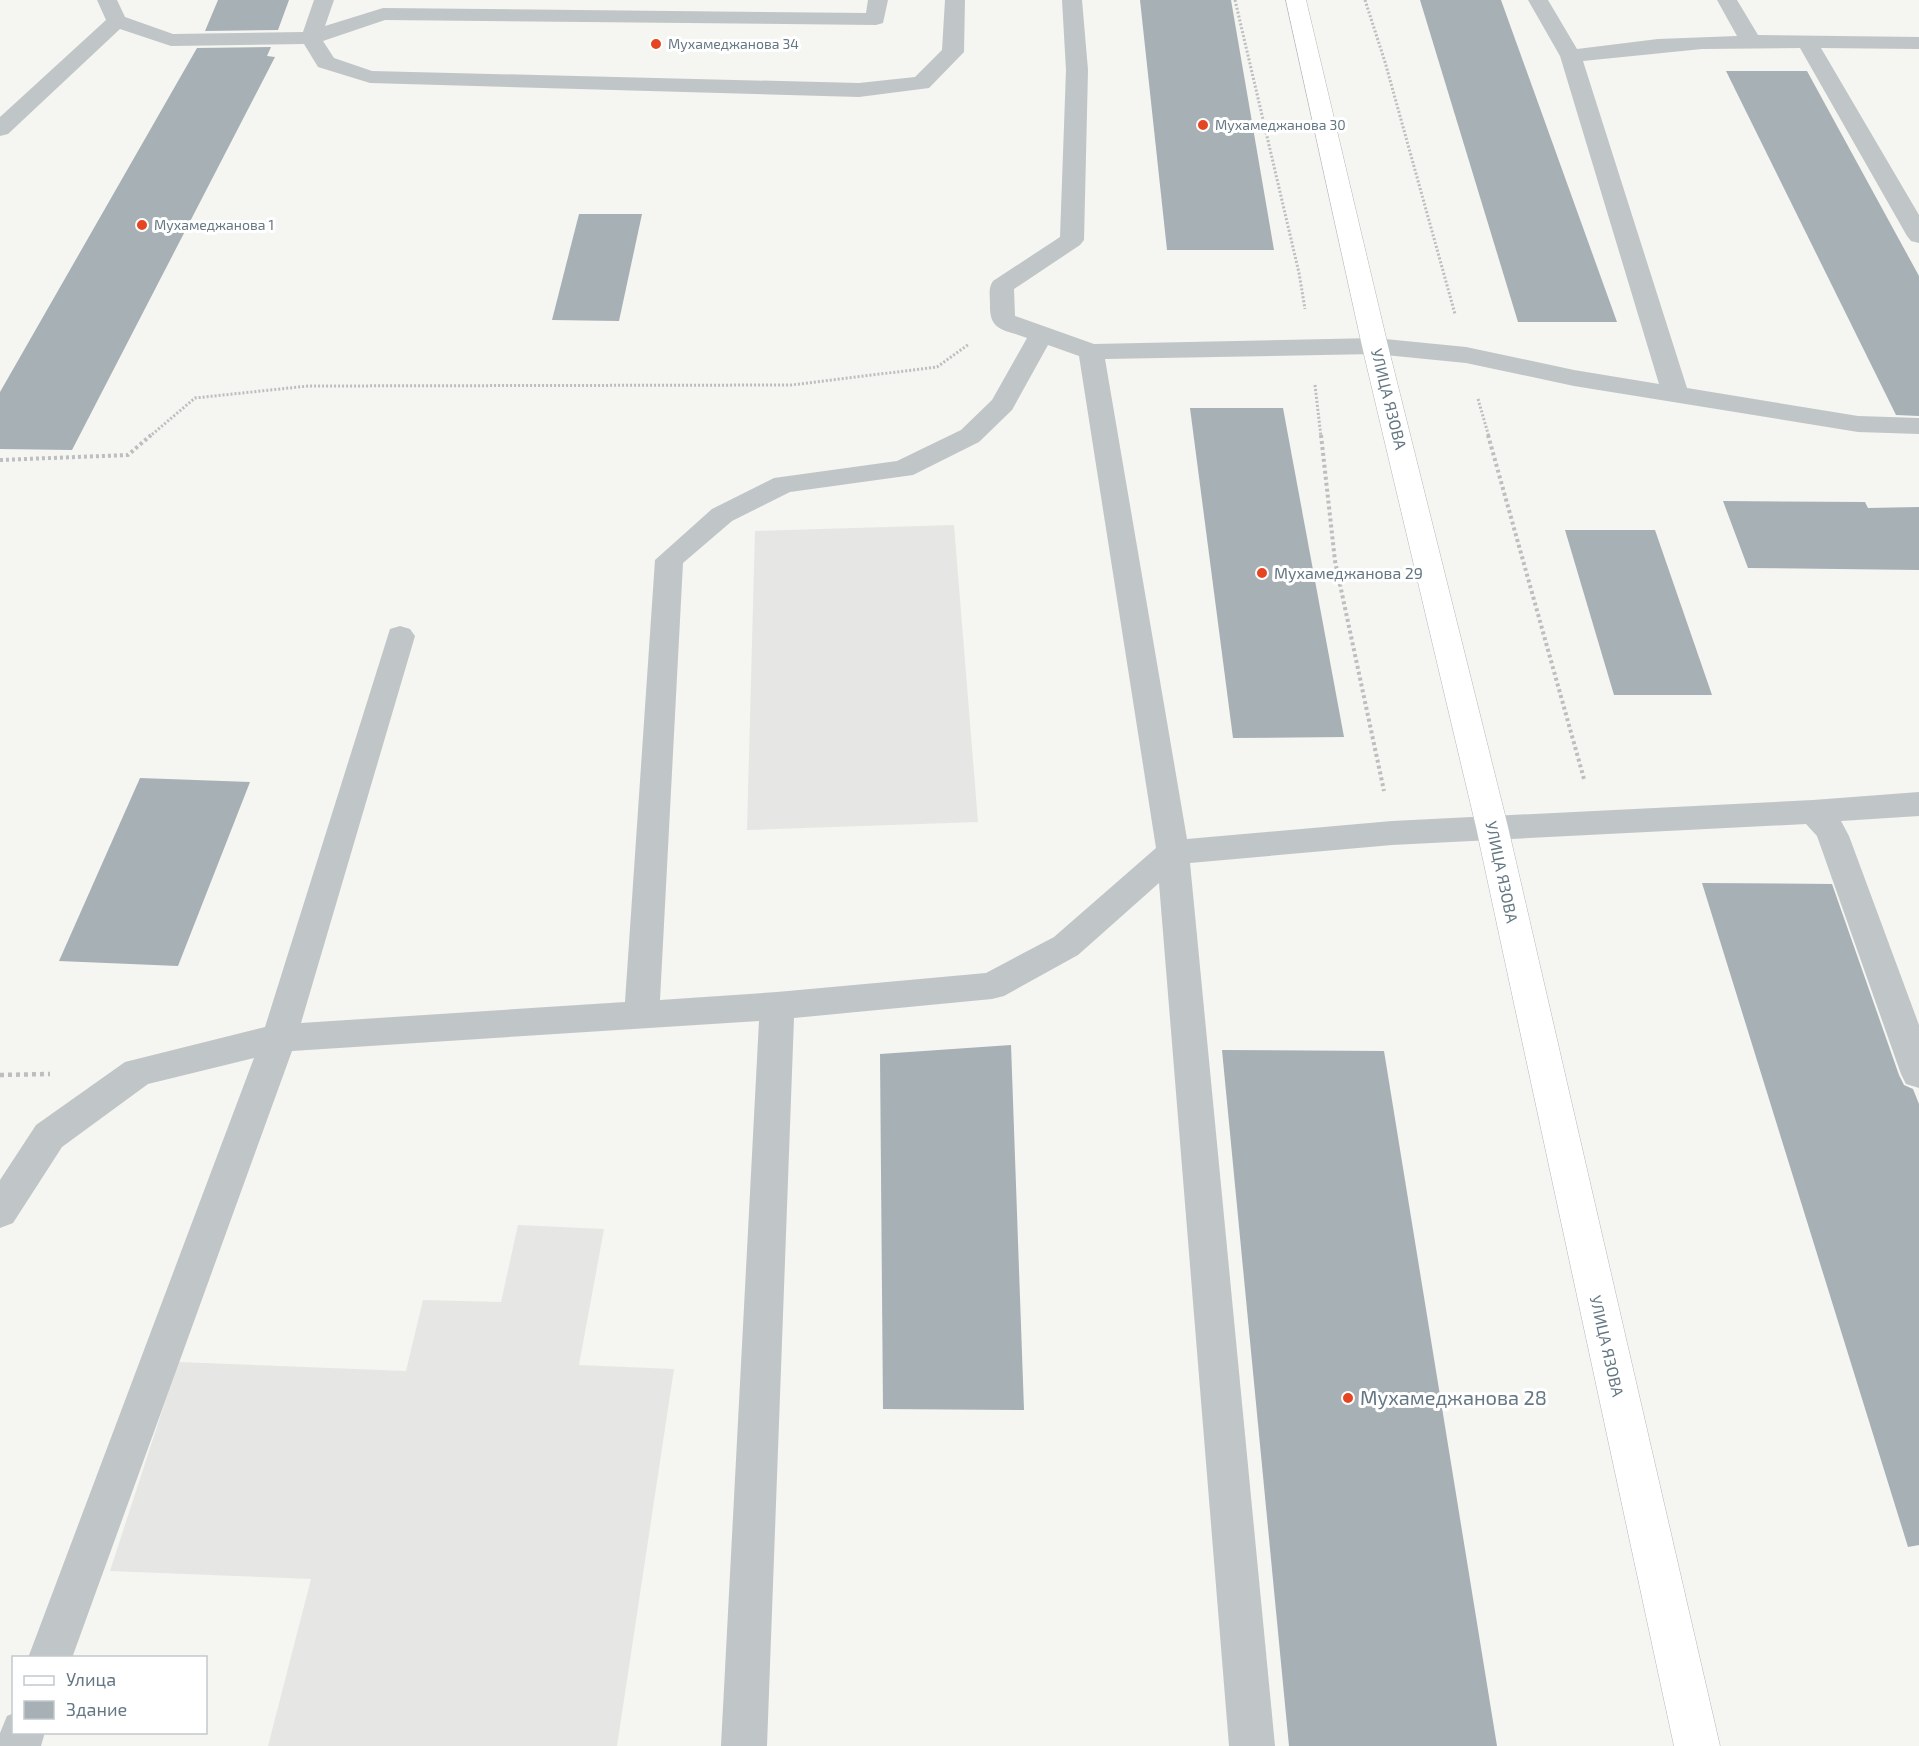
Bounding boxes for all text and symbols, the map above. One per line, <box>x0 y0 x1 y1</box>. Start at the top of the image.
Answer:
place label: Мухамеджанова 34 <box>668 35 799 52</box>
marker: Мухамеджанова 34 <box>649 37 663 51</box>
place label: Мухамеджанова 30 <box>1215 116 1346 133</box>
marker: Мухамеджанова 30 <box>1196 118 1210 132</box>
place label: Мухамеджанова 1 <box>154 216 274 233</box>
marker: Мухамеджанова 1 <box>135 218 149 232</box>
street label: УЛИЦА ЯЗОВА <box>1368 346 1411 451</box>
place label: Мухамеджанова 29 <box>1274 563 1423 583</box>
marker: Мухамеджанова 29 <box>1255 566 1269 580</box>
street label: УЛИЦА ЯЗОВА <box>1482 819 1523 925</box>
street label: УЛИЦА ЯЗОВА <box>1587 1293 1628 1398</box>
place label: Мухамеджанова 28 <box>1360 1385 1547 1410</box>
marker: Мухамеджанова 28 <box>1341 1391 1355 1405</box>
legend <box>12 1656 207 1734</box>
text: Улица <box>66 1668 116 1690</box>
text: Здание <box>66 1698 127 1720</box>

